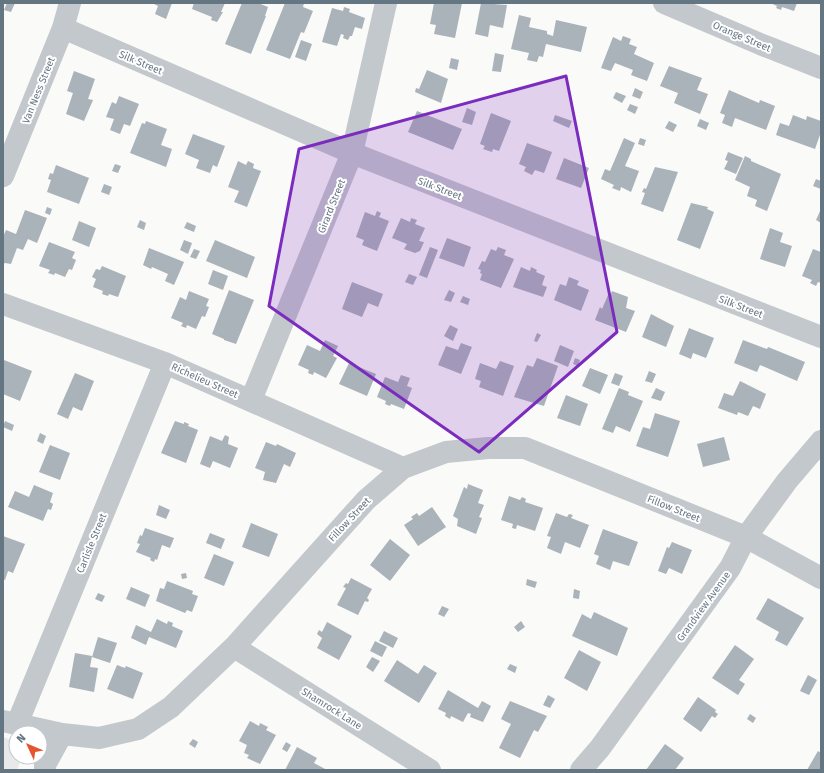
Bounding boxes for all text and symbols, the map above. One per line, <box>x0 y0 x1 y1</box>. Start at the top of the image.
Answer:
street label: Orange Street <box>711 19 773 55</box>
street label: Silk Street <box>117 48 165 78</box>
street label: Van Ness Street <box>20 55 58 125</box>
street label: Silk Street <box>416 175 464 203</box>
street label: Girard Street <box>316 177 348 235</box>
street label: Silk Street <box>717 293 765 321</box>
street label: Richelieu Street <box>169 361 240 401</box>
street label: Fillow Street <box>645 493 702 525</box>
street label: Fillow Street <box>326 495 373 544</box>
street label: Carlisle Street <box>74 511 109 575</box>
street label: Grandview Avenue <box>674 569 733 644</box>
street label: Shamrock Lane <box>299 686 364 732</box>
north arrow <box>8 725 48 765</box>
text: N <box>14 731 28 746</box>

